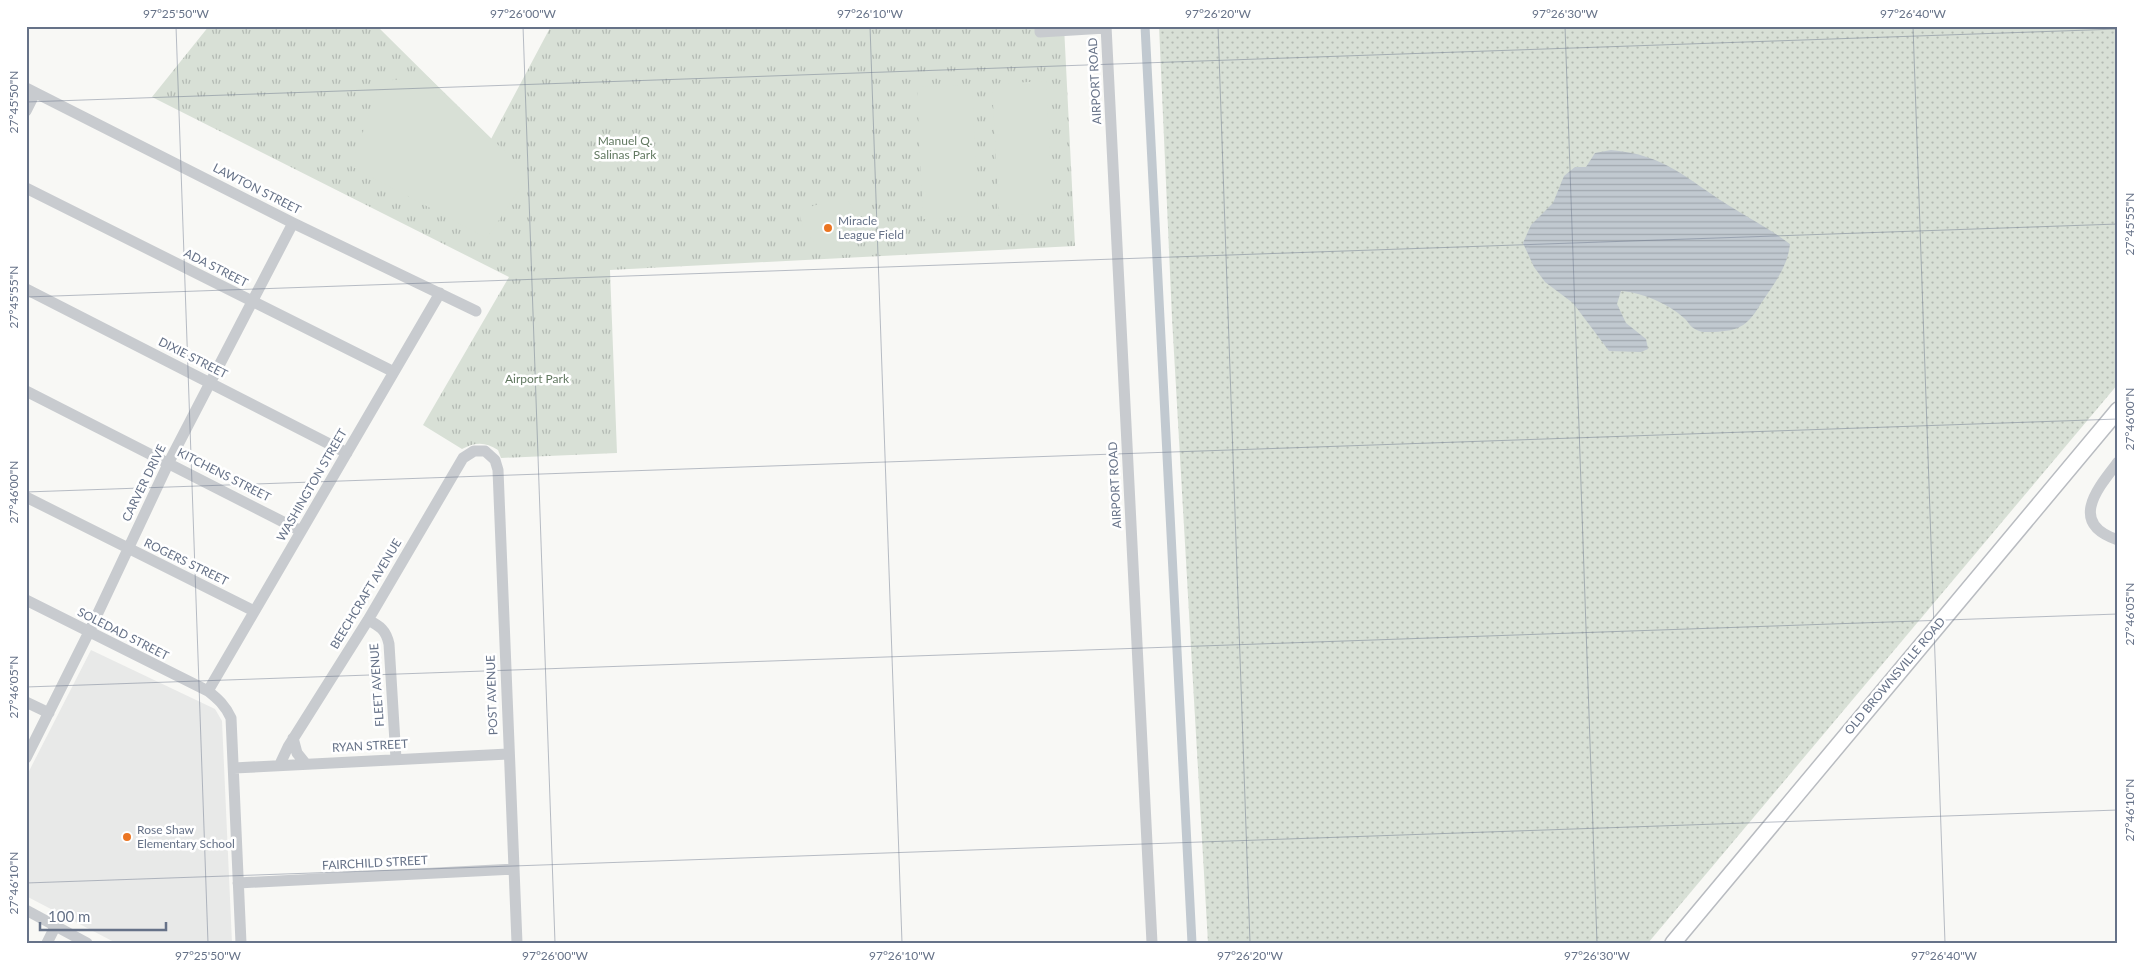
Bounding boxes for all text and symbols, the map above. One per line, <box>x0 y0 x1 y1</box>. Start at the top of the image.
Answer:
text: 97°25'50"W <box>143 6 210 21</box>
text: 97°26'00"W <box>490 6 557 21</box>
text: 97°26'10"W <box>837 6 904 21</box>
text: 97°26'20"W <box>1185 6 1252 21</box>
text: 97°26'30"W <box>1532 6 1599 21</box>
text: 97°26'40"W <box>1880 6 1947 21</box>
street label: AIRPORT ROAD <box>1085 37 1104 125</box>
text: 27°45'50"N <box>6 71 21 133</box>
park label: Manuel Q. Salinas Park <box>594 133 657 162</box>
street label: LAWTON STREET <box>211 160 304 217</box>
text: 27°45'55"N <box>2122 193 2137 255</box>
place label: Miracle League Field <box>838 213 904 242</box>
marker: Miracle League Field <box>822 222 834 234</box>
street label: ADA STREET <box>182 245 251 290</box>
text: 27°45'55"N <box>6 266 21 328</box>
street label: DIXIE STREET <box>156 334 230 381</box>
park label: Airport Park <box>505 371 570 386</box>
text: 27°46'00"N <box>2122 388 2137 450</box>
street label: WASHINGTON STREET <box>273 426 350 544</box>
street label: AIRPORT ROAD <box>1105 441 1124 529</box>
street label: CARVER DRIVE <box>118 442 169 524</box>
street label: KITCHENS STREET <box>175 445 273 505</box>
text: 27°46'00"N <box>6 461 21 523</box>
street label: ROGERS STREET <box>142 535 231 588</box>
street label: BEECHCRAFT AVENUE <box>327 536 404 652</box>
text: 27°46'05"N <box>2122 583 2137 645</box>
street label: SOLEDAD STREET <box>75 604 171 663</box>
street label: OLD BROWNSVILLE ROAD <box>1841 614 1948 737</box>
street label: FLEET AVENUE <box>366 643 387 727</box>
street label: POST AVENUE <box>483 655 500 735</box>
text: 27°46'05"N <box>6 656 21 718</box>
street label: RYAN STREET <box>332 736 408 755</box>
text: 27°46'10"N <box>2122 779 2137 841</box>
place label: Rose Shaw Elementary School <box>137 822 235 851</box>
marker: Rose Shaw Elementary School <box>121 831 133 843</box>
text: 27°46'10"N <box>6 852 21 914</box>
street label: FAIRCHILD STREET <box>322 852 428 873</box>
scale bar <box>40 899 166 931</box>
text: 100 m <box>48 907 90 925</box>
text: 97°25'50"W <box>175 948 242 963</box>
text: 97°26'00"W <box>522 948 589 963</box>
text: 97°26'10"W <box>869 948 936 963</box>
text: 97°26'20"W <box>1217 948 1284 963</box>
text: 97°26'30"W <box>1564 948 1631 963</box>
text: 97°26'40"W <box>1911 948 1978 963</box>

